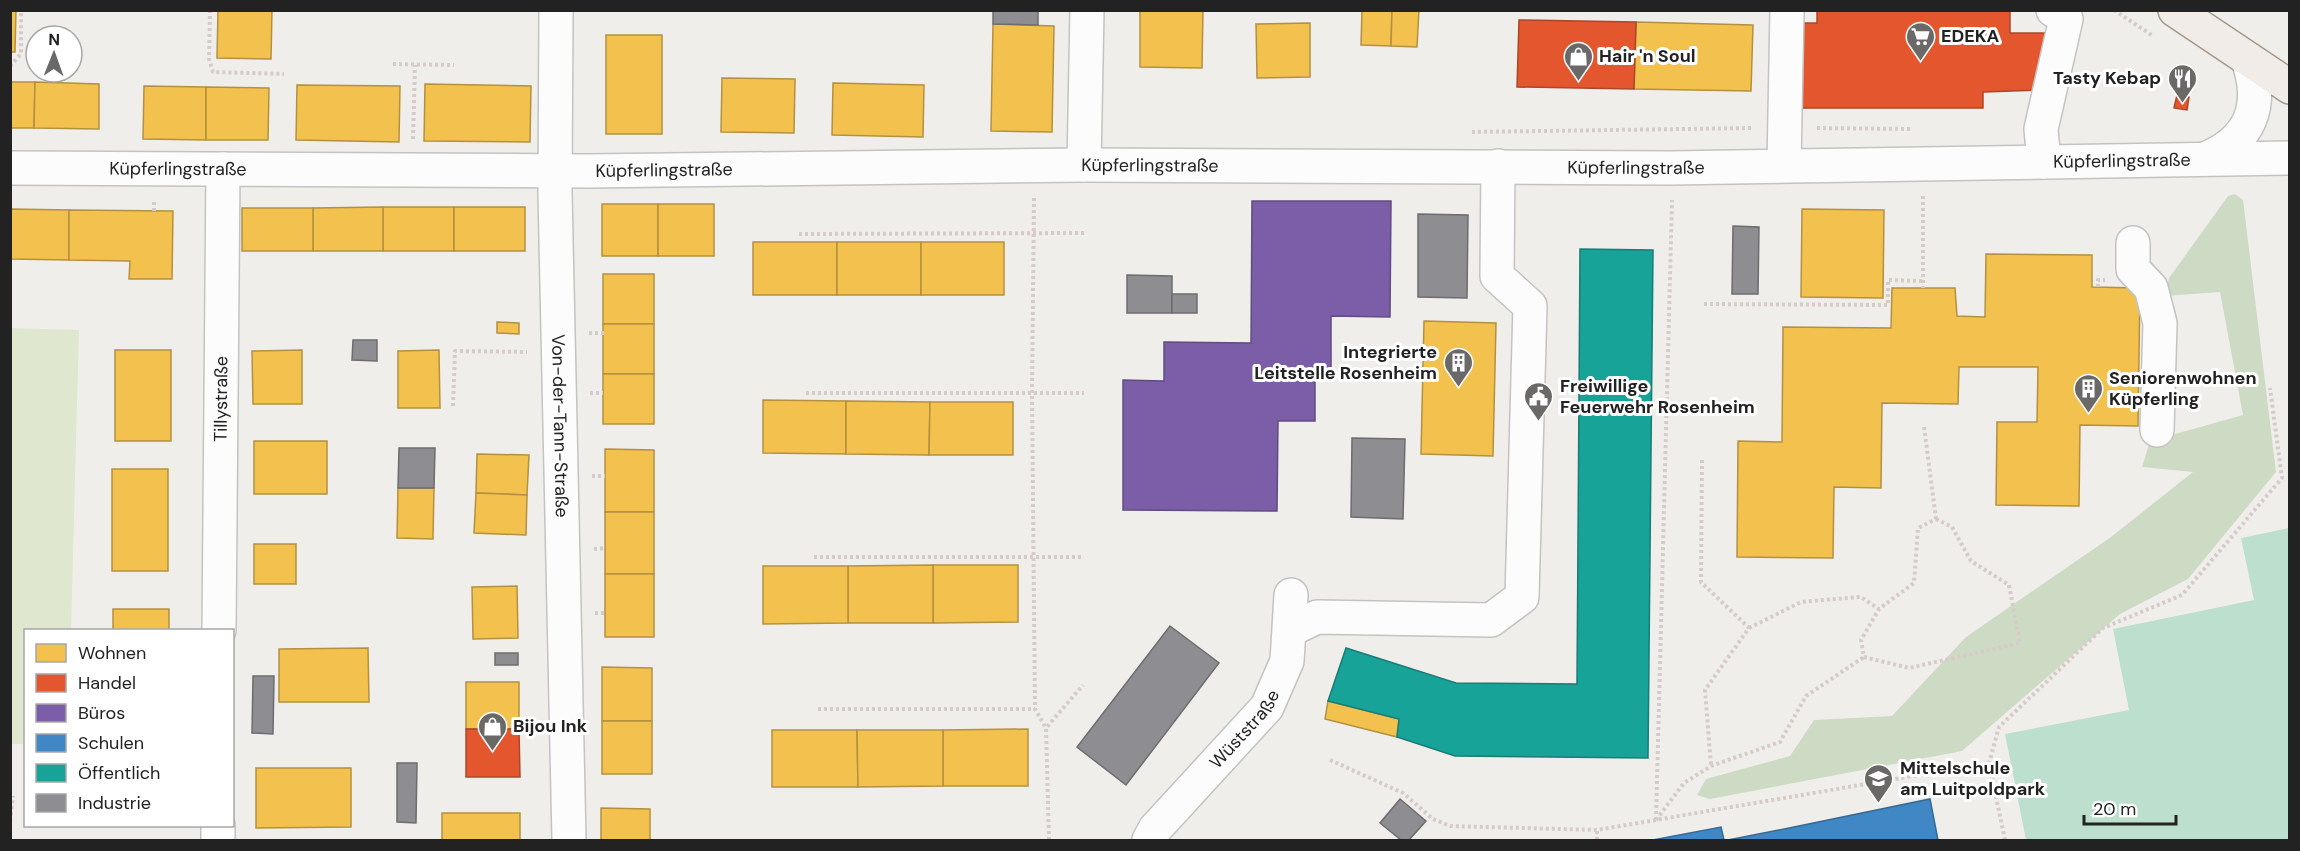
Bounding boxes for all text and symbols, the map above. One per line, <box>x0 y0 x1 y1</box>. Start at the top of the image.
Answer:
supermarket icon: EDEKA <box>1904 20 1936 62</box>
north arrow <box>24 24 84 84</box>
place label: EDEKA <box>1941 24 1999 48</box>
text: N <box>48 29 60 50</box>
shop icon: Hair 'n Soul <box>1562 40 1594 82</box>
place label: Hair 'n Soul <box>1599 44 1696 68</box>
restaurant icon: Tasty Kebap <box>2166 62 2198 104</box>
place label: Tasty Kebap <box>2053 66 2161 90</box>
street label: Küpferlingstraße <box>2053 148 2191 174</box>
street label: Küpferlingstraße <box>1081 153 1219 178</box>
street label: Küpferlingstraße <box>1567 155 1705 180</box>
street label: Küpferlingstraße <box>109 157 247 181</box>
street label: Küpferlingstraße <box>595 157 733 183</box>
street label: Von-der-Tann-Straße <box>546 334 574 518</box>
place label: Integrierte Leitstelle Rosenheim <box>1254 340 1437 385</box>
building icon: Integrierte Leitstelle Rosenheim <box>1442 346 1474 388</box>
street label: Tillystraße <box>209 356 233 442</box>
place label: Seniorenwohnen Küpferling <box>2109 366 2257 411</box>
building icon: Seniorenwohnen Küpferling <box>2072 372 2104 414</box>
place label: Freiwillige Feuerwehr Rosenheim <box>1560 374 1755 419</box>
public building icon: Freiwillige Feuerwehr Rosenheim <box>1523 380 1555 422</box>
legend <box>24 629 234 827</box>
text: Wohnen <box>78 641 146 665</box>
text: Handel <box>78 671 136 695</box>
street label: Wüststraße <box>1204 686 1285 774</box>
text: Büros <box>78 701 125 725</box>
shop icon: Bijou Ink <box>476 710 508 752</box>
place label: Bijou Ink <box>513 714 588 738</box>
text: Schulen <box>78 731 144 755</box>
place label: Mittelschule am Luitpoldpark <box>1900 756 2046 801</box>
text: Öffentlich <box>78 761 160 785</box>
school or university icon: Mittelschule am Luitpoldpark <box>1863 762 1895 804</box>
scale bar <box>2084 788 2176 826</box>
text: Industrie <box>78 791 151 815</box>
text: 20 m <box>2093 797 2136 821</box>

